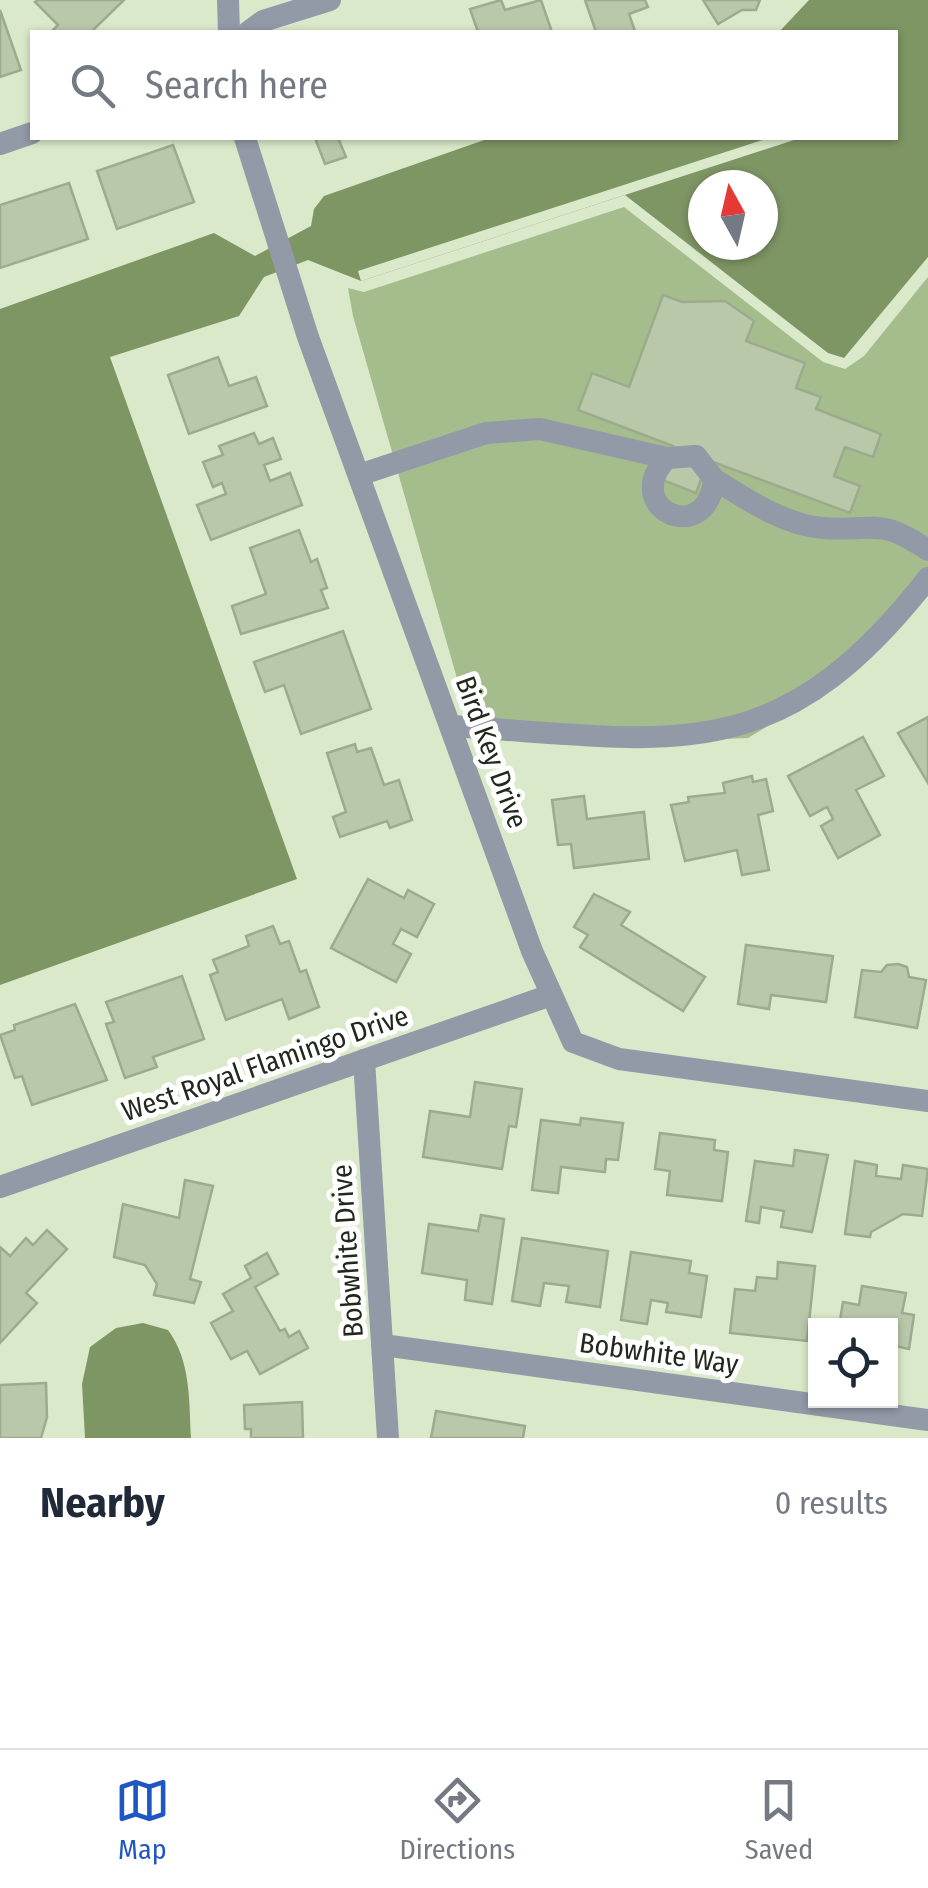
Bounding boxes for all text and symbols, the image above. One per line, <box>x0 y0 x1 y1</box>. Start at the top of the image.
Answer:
search box <box>30 30 898 140</box>
icon: search <box>65 58 120 113</box>
text: Search here <box>145 62 328 108</box>
north arrow <box>688 170 778 260</box>
street label: Bird Key Drive <box>449 672 534 833</box>
street label: West Royal Flamingo Drive <box>118 999 413 1128</box>
street label: Bobwhite Drive <box>325 1163 370 1339</box>
map controls <box>808 1318 898 1408</box>
button: locate <box>808 1318 898 1408</box>
street label: Bobwhite Way <box>577 1326 741 1381</box>
text: Nearby <box>40 1478 165 1528</box>
text: 0 results <box>775 1484 888 1522</box>
tab: Map <box>115 1773 170 1866</box>
tab: Directions <box>399 1773 515 1866</box>
tab: Saved <box>745 1773 813 1866</box>

